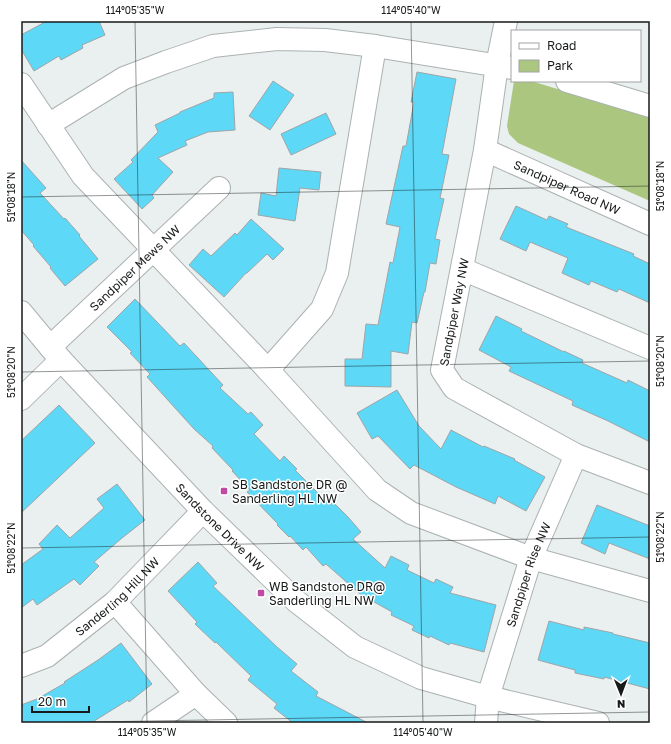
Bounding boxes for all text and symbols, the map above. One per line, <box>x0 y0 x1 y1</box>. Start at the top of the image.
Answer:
text: 114°05'35"W <box>106 4 165 16</box>
text: 114°05'40"W <box>381 4 441 16</box>
legend <box>511 30 641 82</box>
text: Road <box>547 38 576 53</box>
text: Park <box>547 58 573 73</box>
street label: Sandpiper Road NW <box>512 156 623 217</box>
text: 51°08'18"N <box>654 161 666 211</box>
text: 51°08'18"N <box>5 172 17 222</box>
street label: Sandpiper Mews NW <box>86 221 183 314</box>
street label: Sandpiper Way NW <box>436 256 472 367</box>
text: 51°08'20"N <box>654 335 666 387</box>
text: 51°08'20"N <box>5 346 17 398</box>
place label: SB Sandstone DR @ Sanderling HL NW <box>232 477 347 506</box>
street label: Sandstone Drive NW <box>173 480 268 574</box>
marker: SB Sandstone DR @ Sanderling HL NW <box>219 486 229 496</box>
text: 51°08'22"N <box>654 511 666 563</box>
street label: Sandpiper Rise NW <box>503 519 554 629</box>
text: 51°08'22"N <box>5 522 17 574</box>
street label: Sanderling Hill NW <box>72 553 162 639</box>
place label: WB Sandstone DR@ Sanderling HL NW <box>269 579 385 608</box>
marker: WB Sandstone DR@ Sanderling HL NW <box>256 588 266 598</box>
north arrow <box>601 674 641 714</box>
scale bar <box>32 688 89 714</box>
text: 20 m <box>38 694 66 709</box>
text: N <box>617 698 625 711</box>
text: 114°05'35"W <box>118 726 177 738</box>
text: 114°05'40"W <box>393 726 453 738</box>

